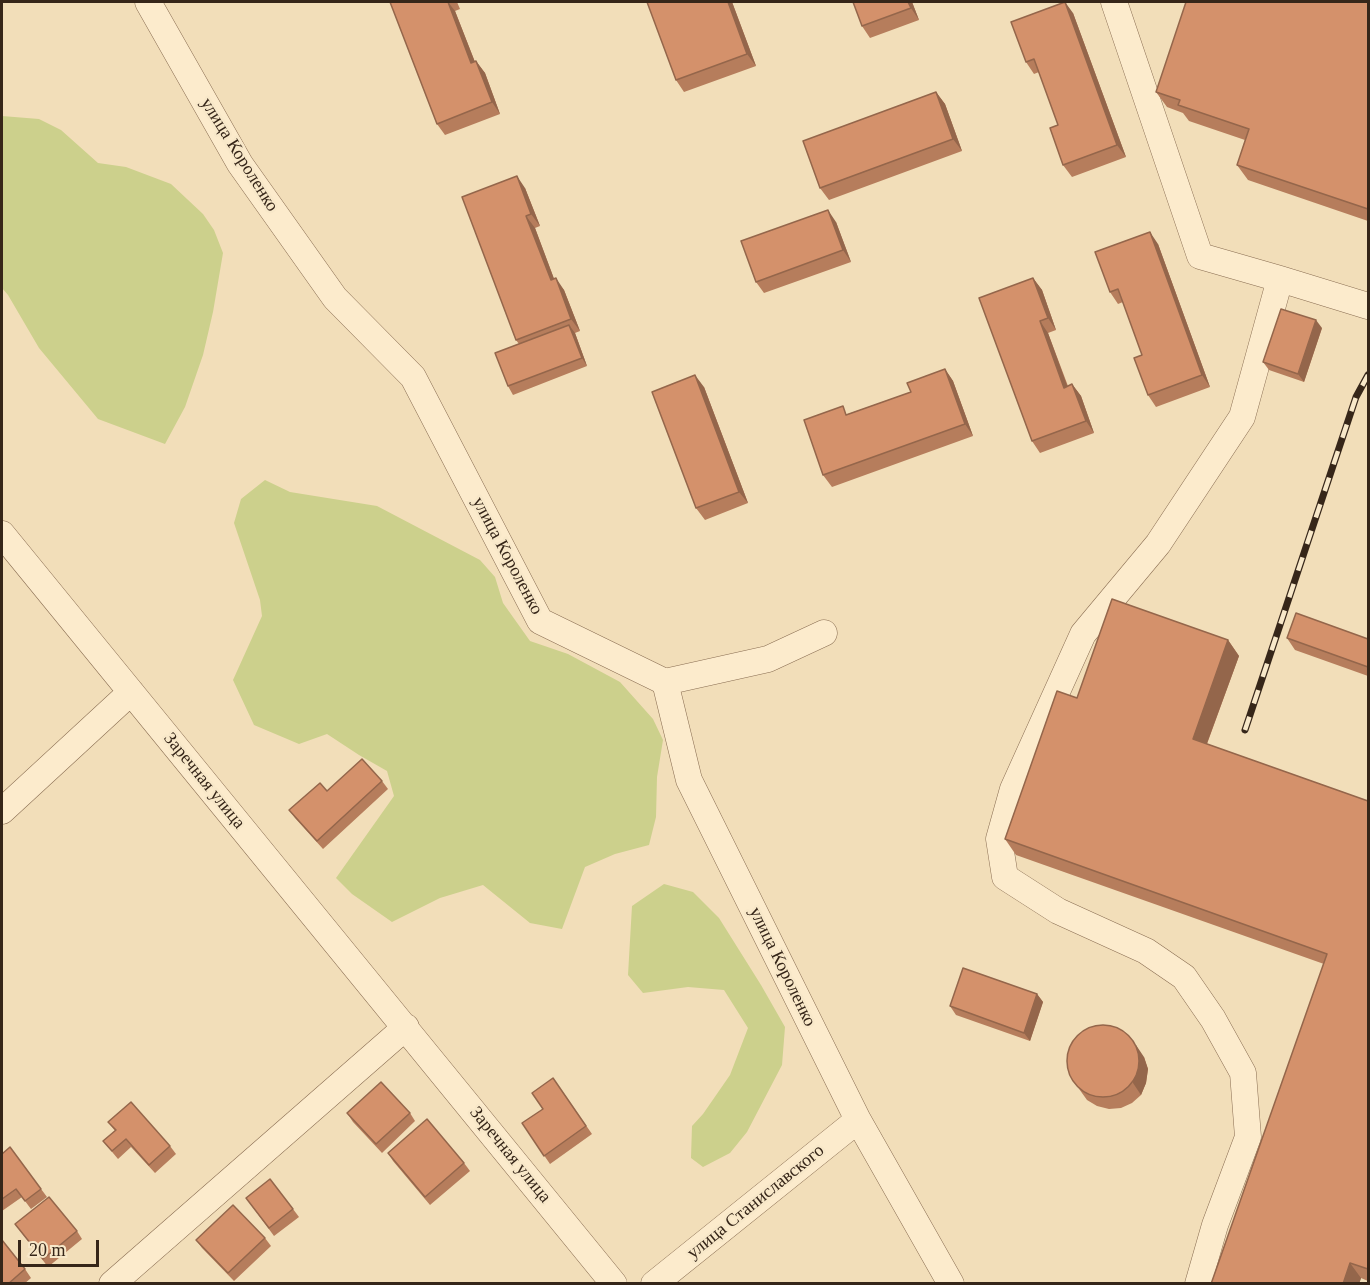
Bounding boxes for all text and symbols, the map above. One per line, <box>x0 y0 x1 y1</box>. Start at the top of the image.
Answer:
street label: улица Короленко <box>195 94 283 216</box>
street label: улица Короленко <box>467 493 547 619</box>
street label: Заречная улица <box>159 729 249 833</box>
street label: улица Короленко <box>744 904 820 1030</box>
street label: Заречная улица <box>465 1103 555 1207</box>
street label: улица Станиславского <box>683 1140 829 1264</box>
scale bar <box>21 1228 102 1266</box>
text: 20 m <box>29 1240 66 1260</box>

